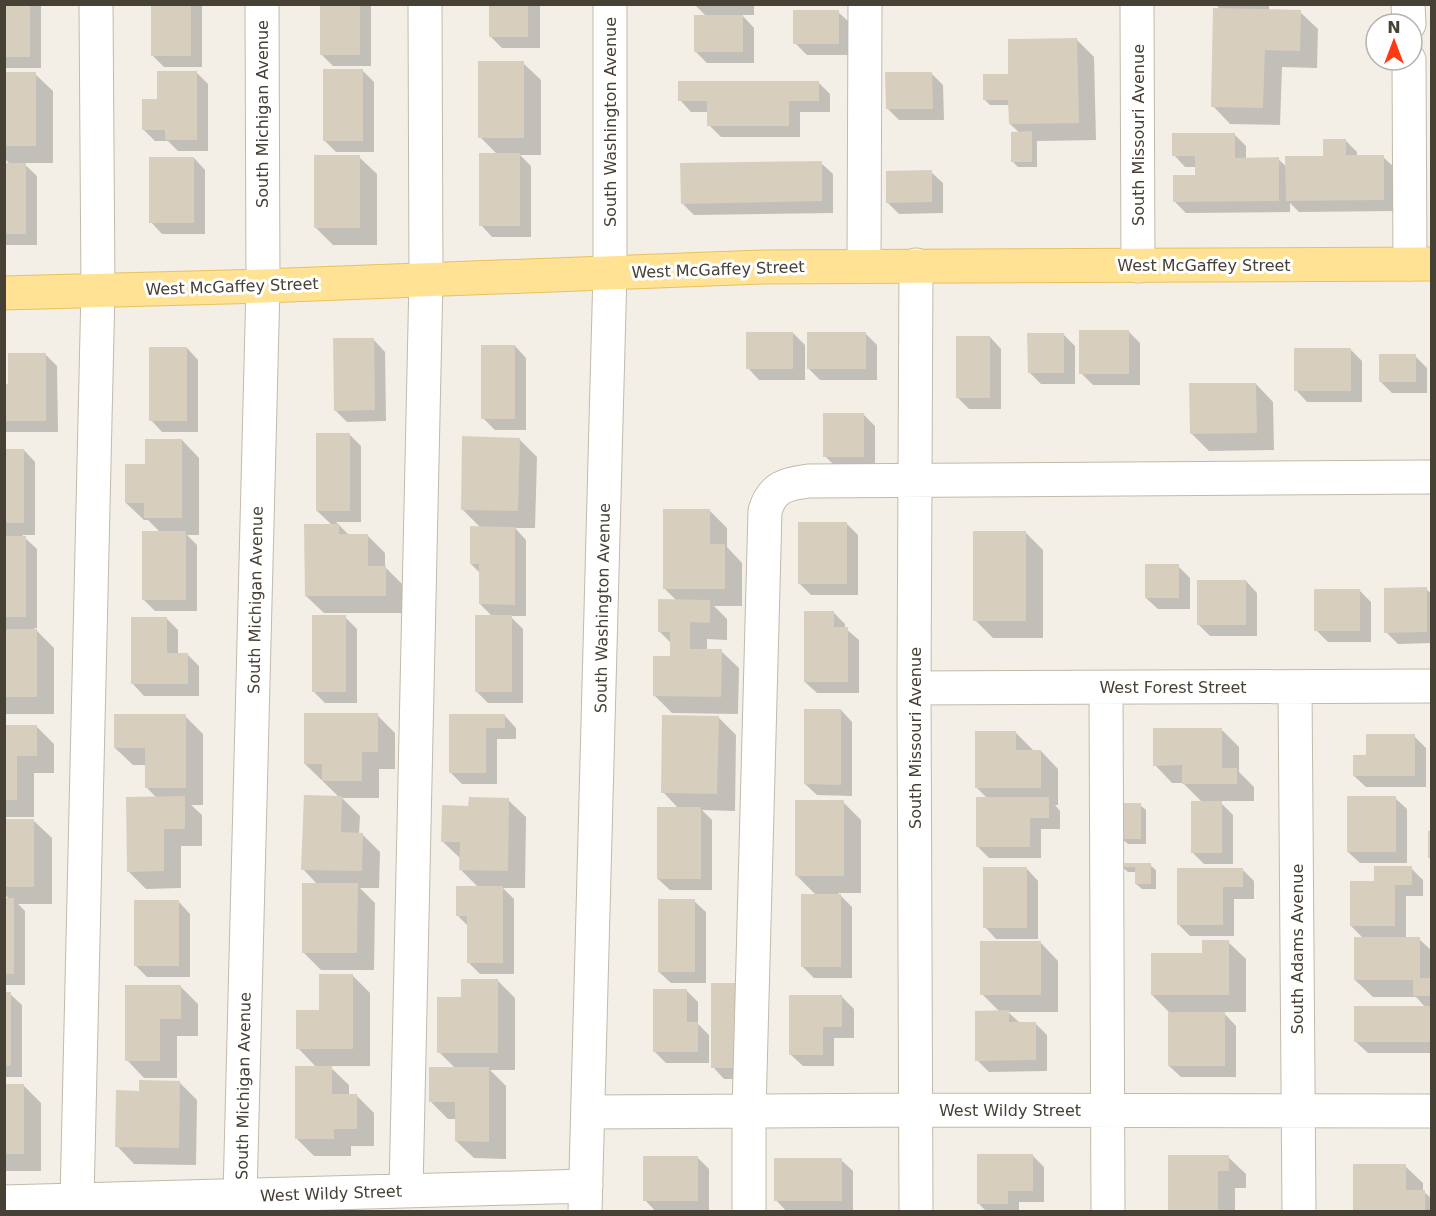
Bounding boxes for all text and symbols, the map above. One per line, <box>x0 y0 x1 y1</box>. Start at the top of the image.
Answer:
north arrow <box>1364 12 1424 72</box>
street label: South Washington Avenue <box>601 17 620 227</box>
text: N <box>1387 18 1401 37</box>
street label: South Michigan Avenue <box>253 20 272 208</box>
street label: South Missouri Avenue <box>1129 44 1148 226</box>
street label: West McGaffey Street <box>1117 256 1291 275</box>
street label: West McGaffey Street <box>631 257 805 282</box>
street label: West McGaffey Street <box>145 274 319 299</box>
street label: South Washington Avenue <box>591 503 614 713</box>
street label: South Michigan Avenue <box>244 506 267 694</box>
street label: South Missouri Avenue <box>906 647 925 829</box>
street label: West Forest Street <box>1099 678 1247 697</box>
street label: South Adams Avenue <box>1288 864 1307 1034</box>
street label: South Michigan Avenue <box>232 992 255 1180</box>
street label: West Wildy Street <box>939 1101 1081 1120</box>
street label: West Wildy Street <box>260 1182 402 1205</box>

